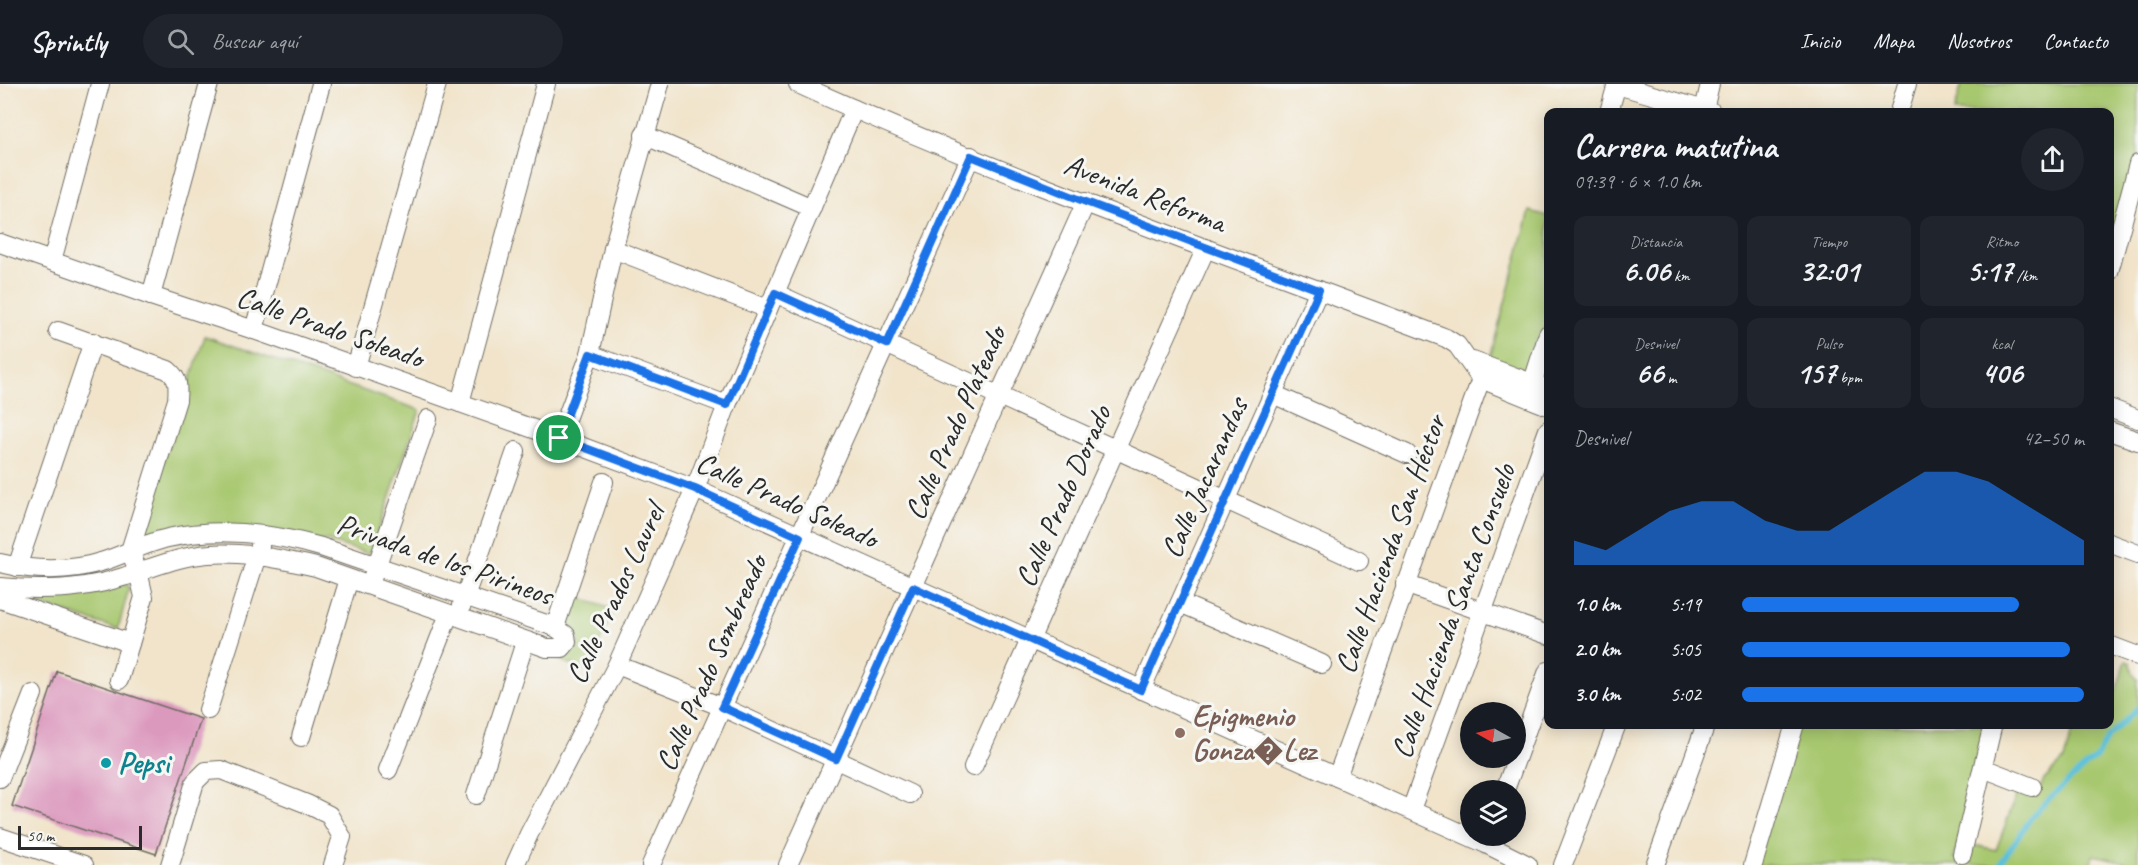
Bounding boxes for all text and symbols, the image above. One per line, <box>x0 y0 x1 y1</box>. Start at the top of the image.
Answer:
search box <box>143 14 563 68</box>
text: Sprintly <box>30 24 107 59</box>
icon: search <box>164 25 197 58</box>
text: Buscar aquí <box>212 27 298 55</box>
text: Inicio <box>1800 28 1840 54</box>
text: Mapa <box>1873 28 1914 54</box>
text: Nosotros <box>1947 28 2011 54</box>
text: Contacto <box>2044 28 2108 54</box>
text: Carrera matutina <box>1574 125 1777 167</box>
button: share <box>2021 128 2084 191</box>
street label: Avenida Reforma <box>1059 145 1234 242</box>
text: 09:39 · 6 × 1.0 km <box>1574 169 1701 194</box>
text: Distancia <box>1630 232 1682 252</box>
text: Tiempo <box>1811 232 1847 252</box>
text: Ritmo <box>1986 232 2018 252</box>
text: 6.06 <box>1622 252 1670 290</box>
text: 32:01 <box>1799 252 1859 290</box>
text: 5:17 <box>1967 252 2013 290</box>
text: km <box>1670 266 1690 286</box>
text: /km <box>2013 266 2037 286</box>
street label: Calle Prado Soleado <box>232 277 431 378</box>
street label: Calle Prado Plateado <box>895 317 1016 525</box>
text: Desnivel <box>1634 334 1678 354</box>
text: Pulso <box>1816 334 1842 354</box>
text: kcal <box>1991 334 2013 354</box>
text: 66 <box>1635 354 1664 392</box>
text: 157 <box>1796 354 1836 392</box>
text: 406 <box>1981 354 2023 392</box>
text: m <box>1664 368 1677 388</box>
text: bpm <box>1836 368 1862 388</box>
street label: Calle Jacarandas <box>1152 390 1257 564</box>
street label: Calle Prado Dorado <box>1006 398 1120 593</box>
street label: Calle Hacienda San Héctor <box>1326 408 1455 678</box>
pin <box>533 412 584 463</box>
icon: arrive <box>542 421 575 454</box>
text: Desnivel <box>1574 426 1628 451</box>
text: 42–50 m <box>2023 426 2084 451</box>
street label: Calle Prado Soleado <box>690 443 887 558</box>
street label: Calle Hacienda Santa Consuelo <box>1382 457 1524 763</box>
street label: Calle Prados Laurel <box>557 494 675 690</box>
street label: Privada de los Pirineos <box>332 504 561 615</box>
street label: Calle Prado Sombreado <box>646 546 777 777</box>
text: 1.0 km <box>1574 592 1621 617</box>
text: 5:19 <box>1670 592 1701 617</box>
text: 2.0 km <box>1574 637 1621 662</box>
text: 5:05 <box>1670 637 1701 662</box>
text: 3.0 km <box>1574 682 1621 707</box>
text: 5:02 <box>1670 682 1701 707</box>
place label: Epigmenio Gonza�Lez <box>1192 697 1319 769</box>
north arrow <box>1460 702 1526 768</box>
map controls <box>1460 702 1526 846</box>
marker: Epigmenio Gonza�Lez <box>1173 726 1187 740</box>
place label: Pepsi <box>118 744 173 782</box>
marker: Pepsi <box>99 756 113 770</box>
button: layers <box>1460 780 1526 846</box>
scale bar <box>18 823 142 850</box>
text: 50 m <box>27 826 54 846</box>

